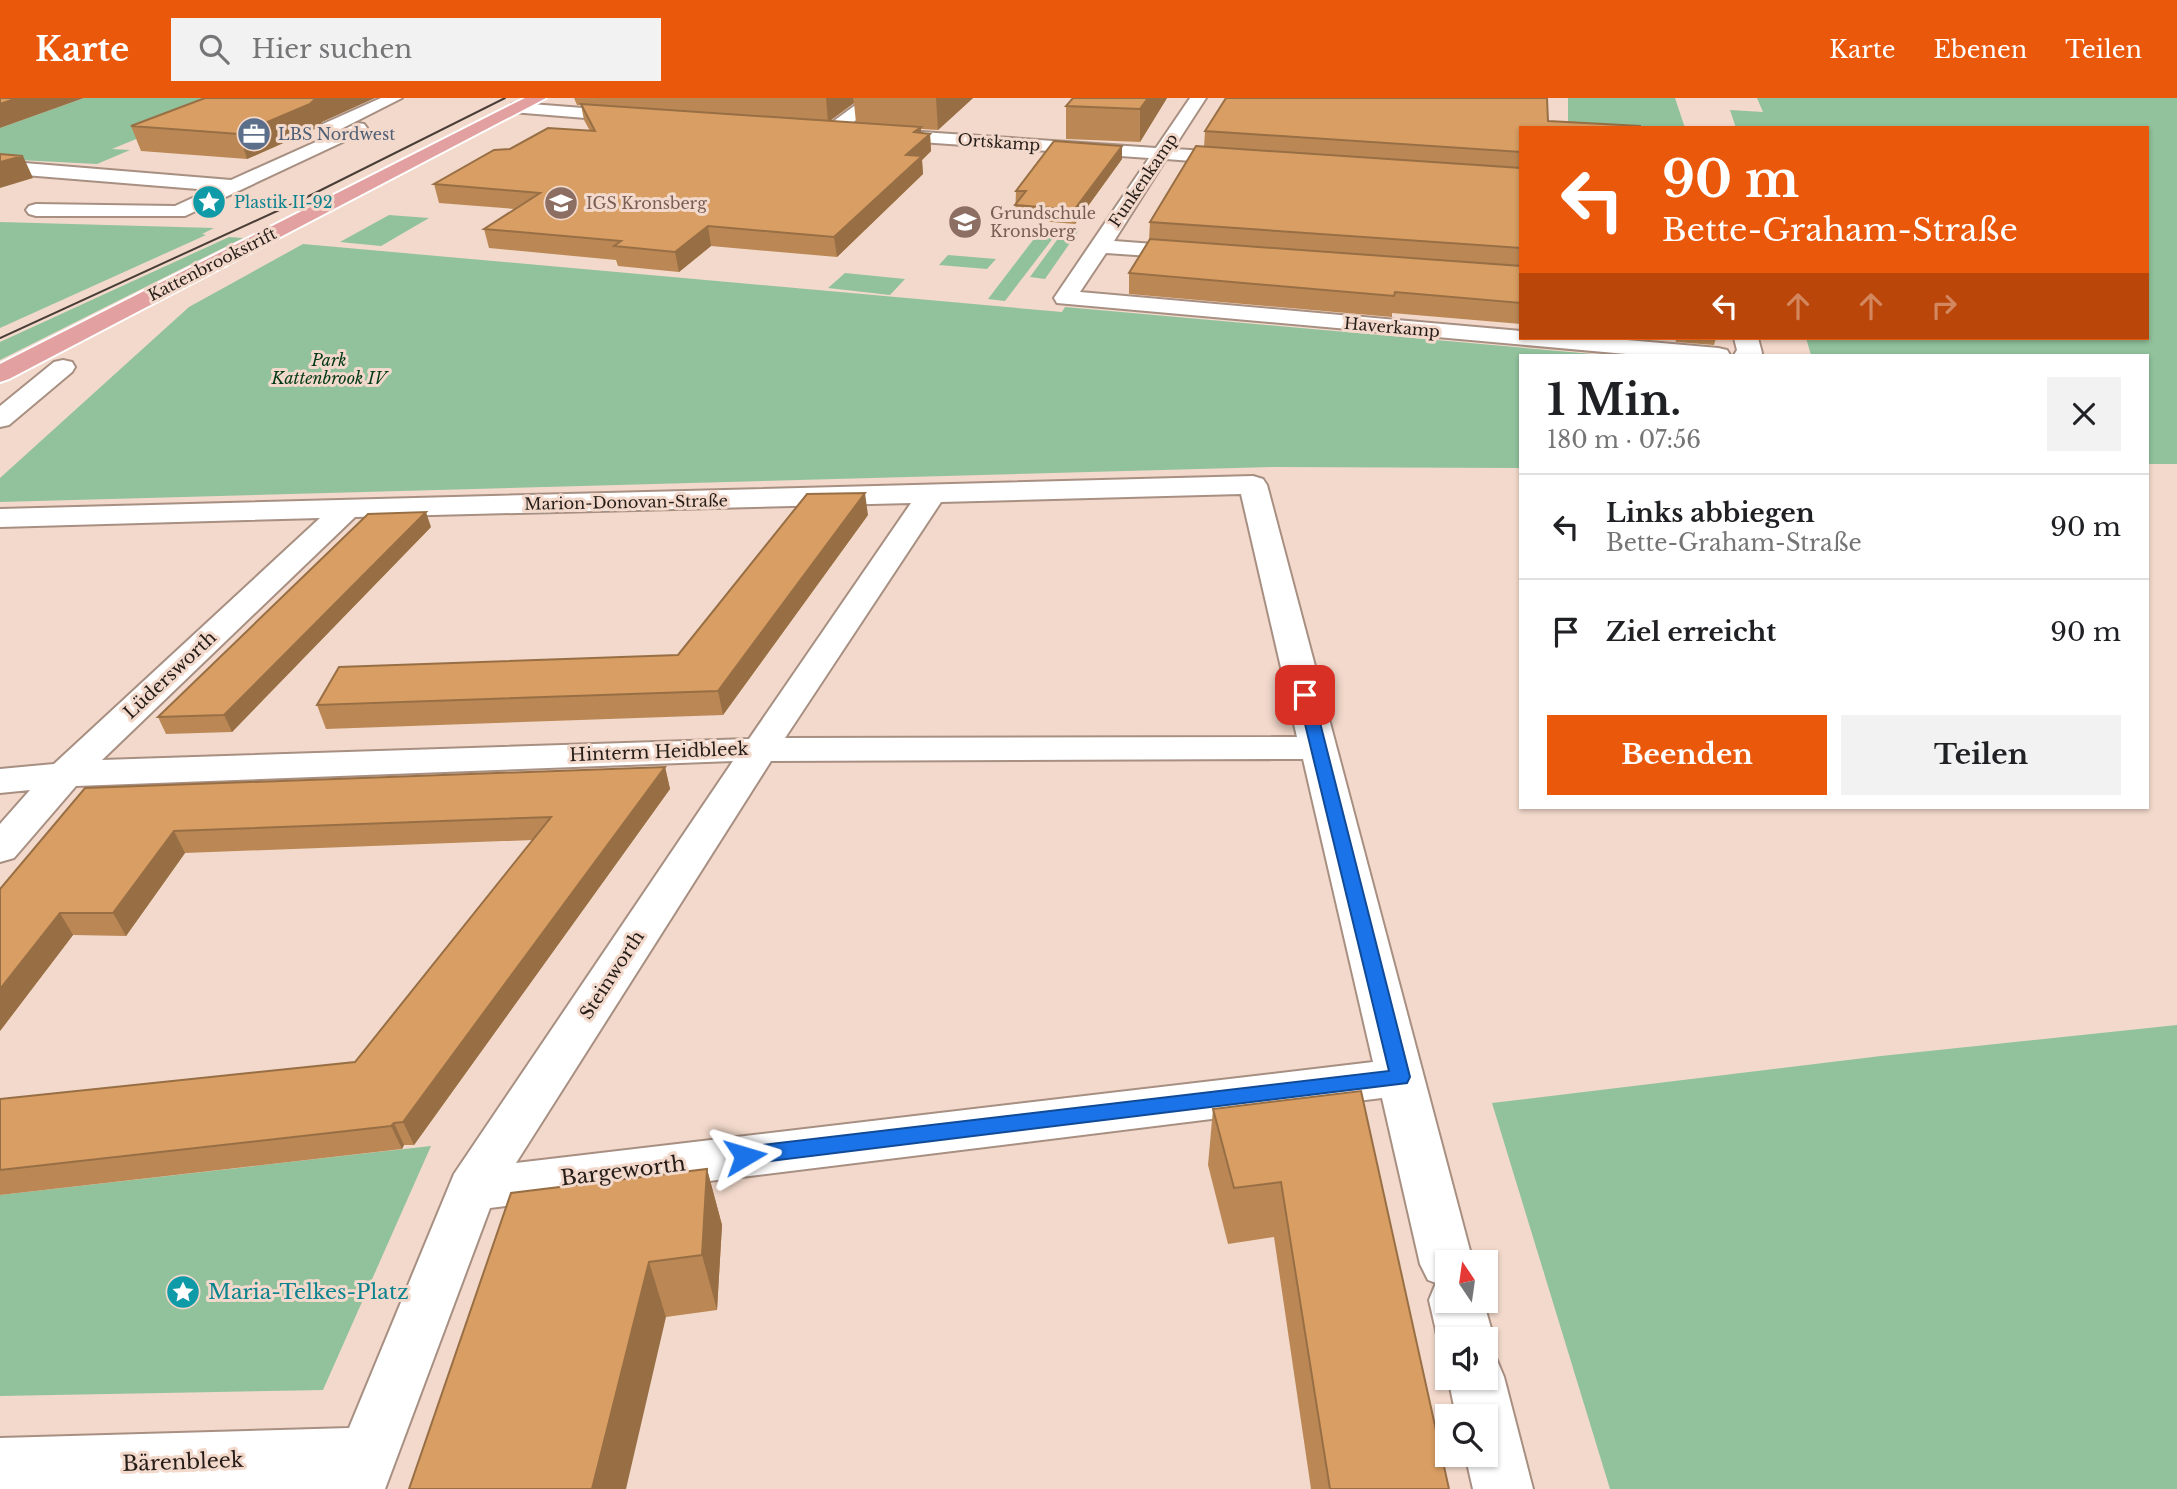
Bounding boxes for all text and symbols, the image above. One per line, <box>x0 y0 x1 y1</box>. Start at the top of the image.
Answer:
search box <box>171 18 661 81</box>
text: Karte <box>35 29 129 70</box>
icon: search <box>195 30 233 68</box>
text: Hier suchen <box>251 33 412 65</box>
text: Karte <box>1829 35 1896 64</box>
text: Ebenen <box>1934 35 2027 64</box>
text: Teilen <box>2065 35 2142 64</box>
office icon: LBS Nordwest <box>235 115 273 153</box>
place label: LBS Nordwest <box>278 124 395 144</box>
street label: Ortskamp <box>957 129 1041 155</box>
street label: Funkenkamp <box>1104 129 1182 231</box>
text: 90 m <box>1662 149 1799 210</box>
icon: left <box>1547 154 1638 245</box>
place icon: Plastik II-92 <box>190 183 228 221</box>
school or university icon: IGS Kronsberg <box>542 184 580 222</box>
place label: Plastik II-92 <box>234 192 333 212</box>
place label: IGS Kronsberg <box>586 193 707 213</box>
school or university icon: Grundschule Kronsberg <box>946 203 984 241</box>
place label: Grundschule Kronsberg <box>990 203 1096 241</box>
text: Bette-Graham-Straße <box>1662 210 2018 250</box>
street label: Kattenbrookstrift <box>144 223 280 305</box>
icon: left <box>1706 287 1744 325</box>
icon: ahead <box>1779 287 1817 325</box>
icon: ahead <box>1852 287 1890 325</box>
icon: right <box>1925 287 1963 325</box>
street label: Haverkamp <box>1343 313 1441 341</box>
park label: Park Kattenbrook IV <box>271 350 389 388</box>
text: 1 Min. <box>1547 374 1681 426</box>
button: close <box>2047 377 2121 451</box>
text: 180 m · 07:56 <box>1547 426 1701 454</box>
street label: Marion-Donovan-Straße <box>524 490 728 514</box>
text: Links abbiegen <box>1606 497 1815 529</box>
icon: left <box>1547 508 1585 546</box>
text: 90 m <box>2050 511 2121 543</box>
text: Bette-Graham-Straße <box>1606 529 1862 557</box>
icon: arrive <box>1547 613 1585 651</box>
text: Ziel erreicht <box>1606 616 1776 648</box>
text: 90 m <box>2050 616 2121 648</box>
street label: Lüdersworth <box>119 626 221 724</box>
pin <box>1275 665 1335 725</box>
icon: arrive <box>1286 676 1324 714</box>
button: Beenden <box>1547 715 1827 795</box>
button: Teilen <box>1841 715 2121 795</box>
street label: Hinterm Heidbleek <box>569 738 749 766</box>
street label: Steinworth <box>575 926 649 1024</box>
position arrow <box>708 1119 782 1193</box>
street label: Bargeworth <box>559 1150 687 1192</box>
north arrow <box>1435 1250 1498 1312</box>
map controls <box>1435 1250 1498 1467</box>
place icon: Maria-Telkes-Platz <box>164 1273 202 1311</box>
place label: Maria-Telkes-Platz <box>208 1279 409 1305</box>
button: sound <box>1435 1327 1498 1390</box>
button: search <box>1435 1404 1498 1467</box>
street label: Bärenbleek <box>122 1447 244 1477</box>

